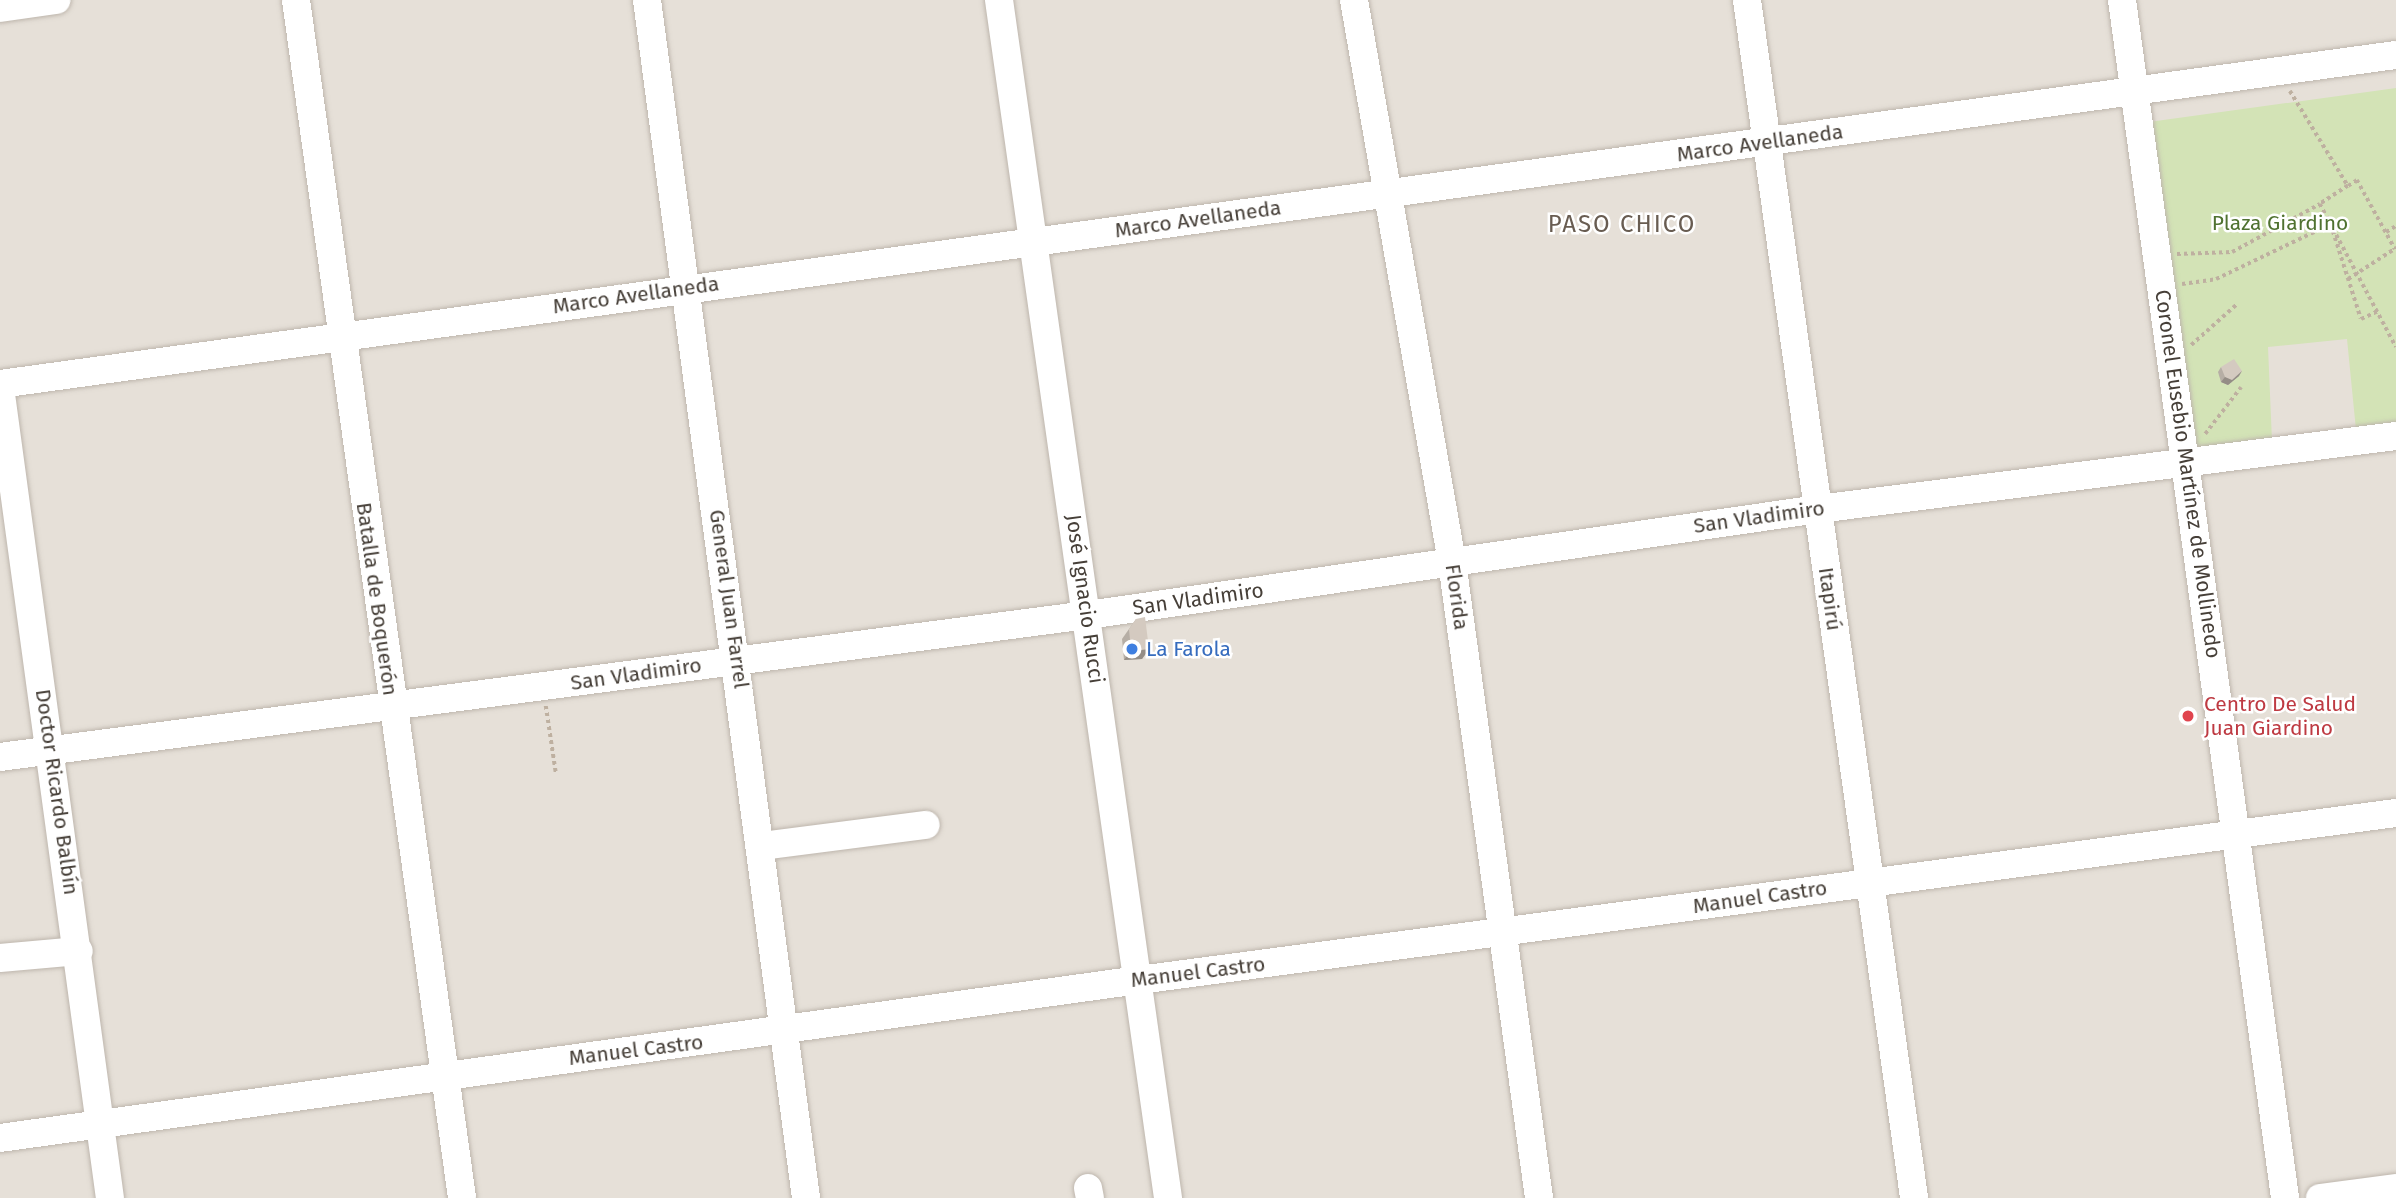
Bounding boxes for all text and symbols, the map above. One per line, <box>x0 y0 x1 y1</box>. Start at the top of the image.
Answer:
street label: Marco Avellaneda <box>1675 119 1845 167</box>
street label: Marco Avellaneda <box>1113 195 1283 243</box>
park label: Plaza Giardino <box>2212 210 2348 236</box>
district label: PASO CHICO <box>1549 211 1695 239</box>
street label: Marco Avellaneda <box>551 271 721 319</box>
street label: Coronel Eusebio Martínez de Mollinedo <box>2150 288 2226 660</box>
street label: San Vladimiro <box>1692 495 1826 539</box>
street label: Batalla de Boquerón <box>351 501 403 697</box>
street label: General Juan Farrel <box>704 508 754 690</box>
street label: José Ignacio Rucci <box>1061 513 1109 685</box>
street label: Florida <box>1440 562 1474 632</box>
street label: Itapirú <box>1813 566 1847 632</box>
street label: San Vladimiro <box>1131 577 1265 621</box>
place label: La Farola <box>1146 636 1231 662</box>
marker: La Farola <box>1124 641 1140 657</box>
street label: San Vladimiro <box>569 652 703 696</box>
street label: Doctor Ricardo Balbín <box>30 687 84 897</box>
place label: Centro De Salud Juan Giardino <box>2204 691 2356 741</box>
marker: Centro De Salud Juan Giardino <box>2178 706 2198 726</box>
street label: Manuel Castro <box>1691 875 1829 919</box>
street label: Manuel Castro <box>1129 951 1267 993</box>
street label: Manuel Castro <box>567 1029 705 1071</box>

